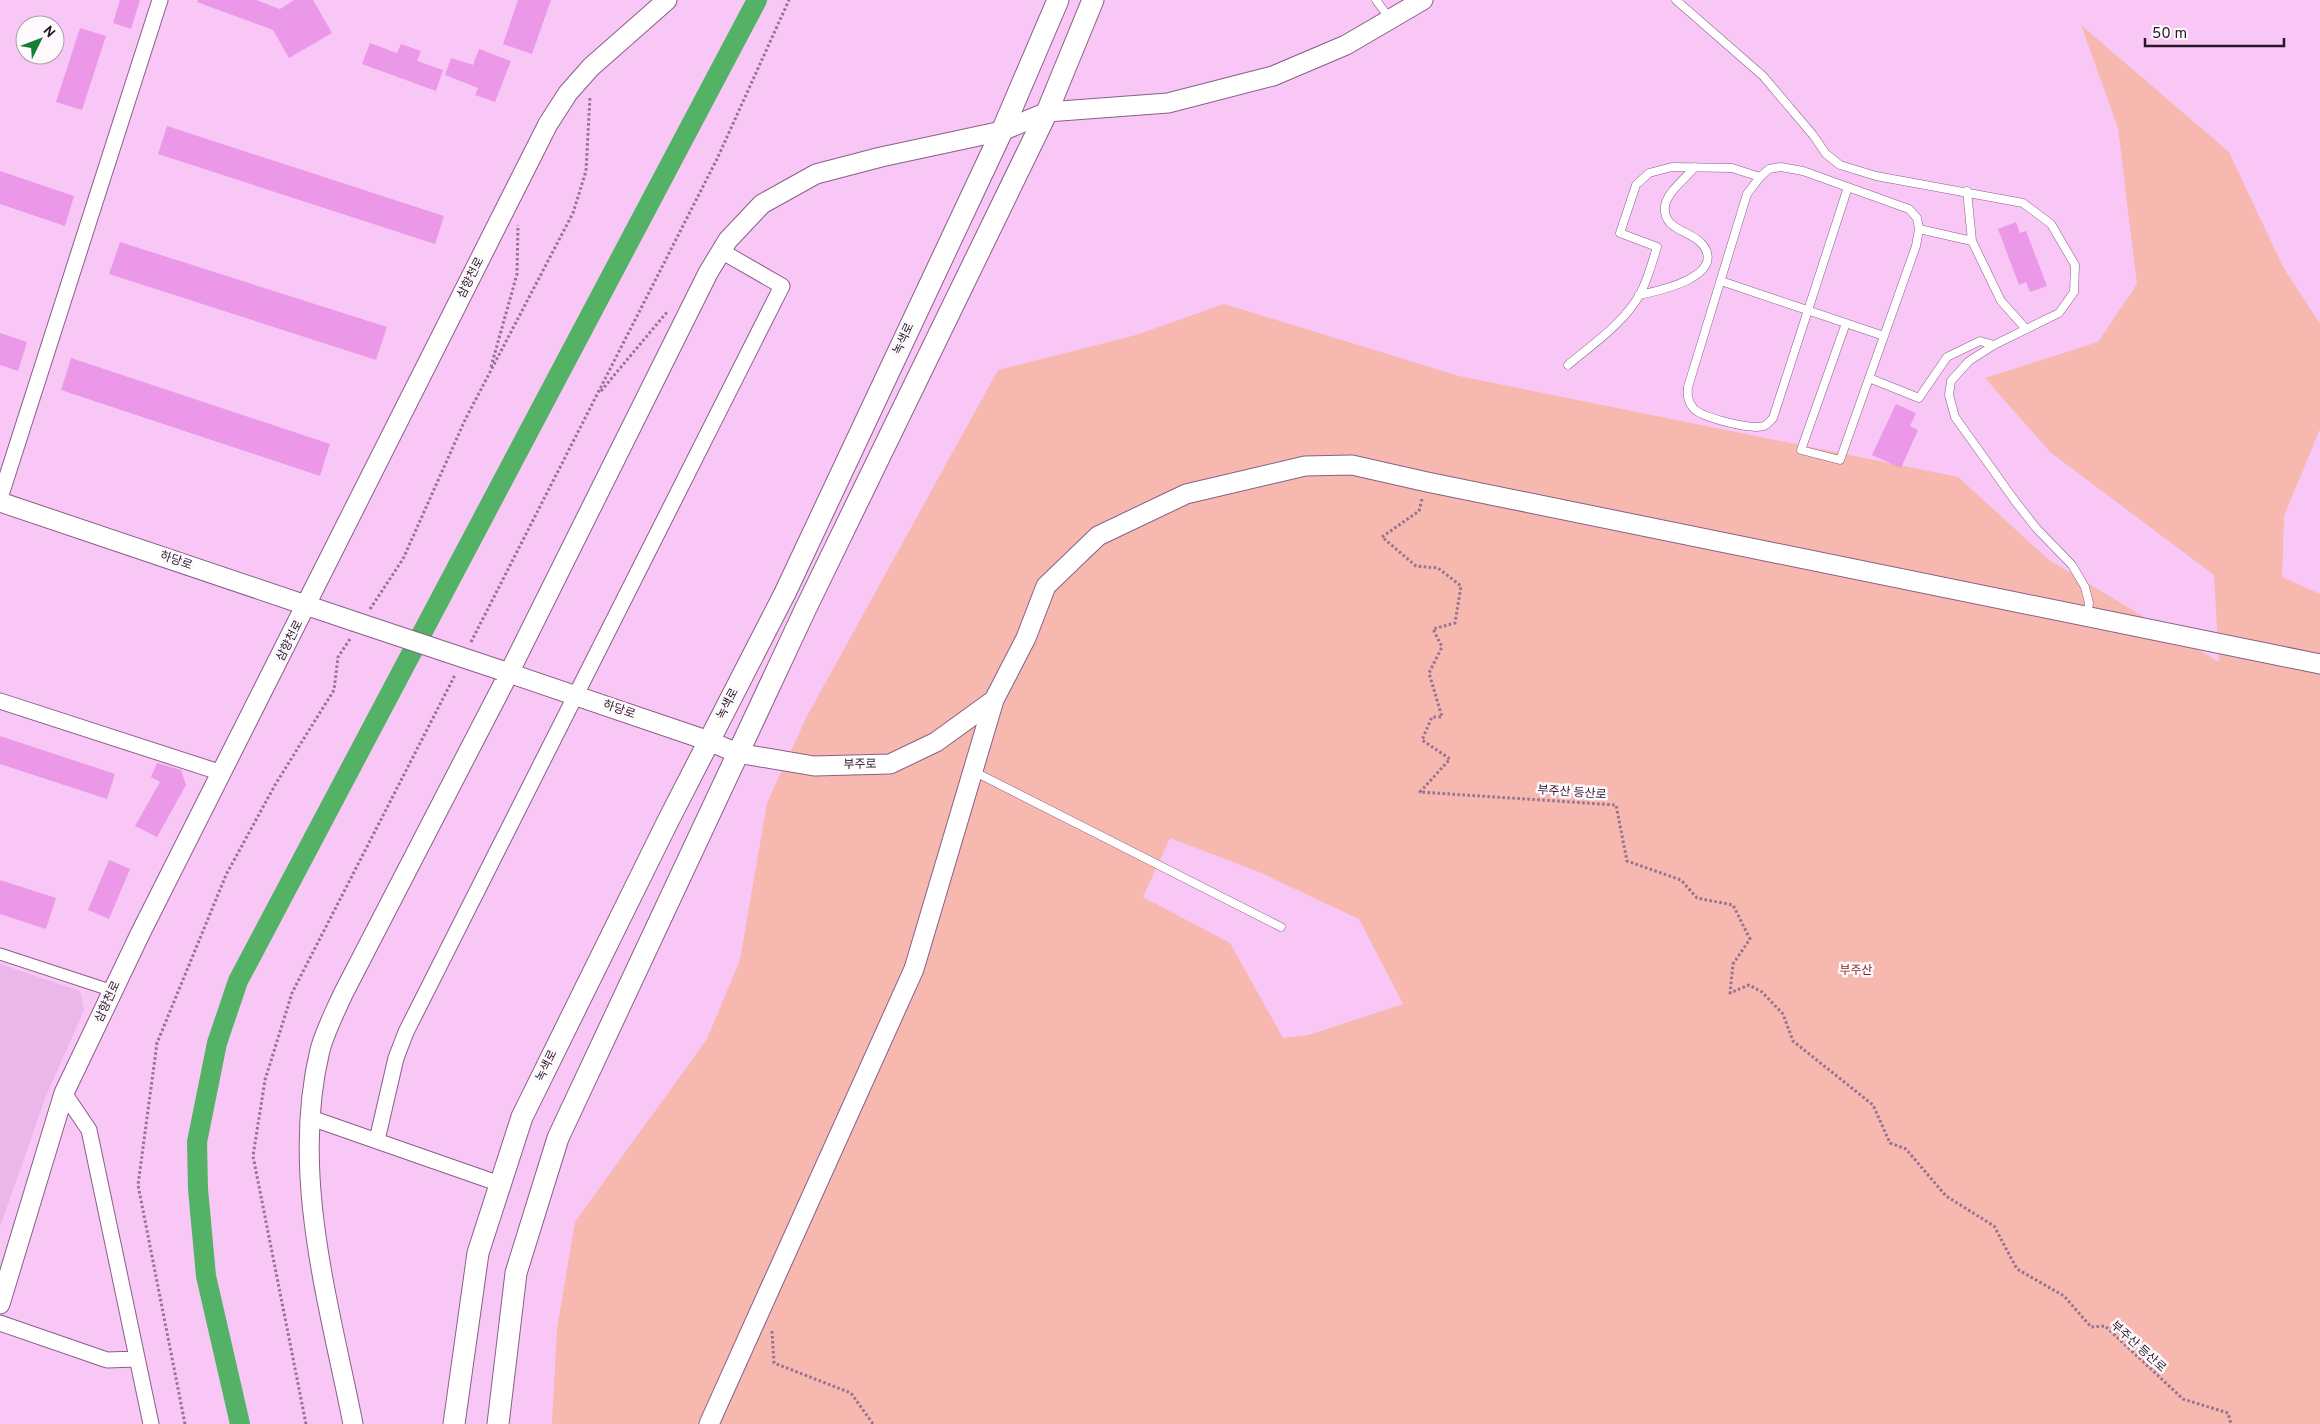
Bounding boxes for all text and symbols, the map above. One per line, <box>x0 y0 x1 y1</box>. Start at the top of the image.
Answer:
north arrow <box>15 15 65 65</box>
scale bar <box>2145 15 2284 47</box>
text: N <box>39 23 58 42</box>
text: 50 m <box>2152 25 2187 44</box>
street label: 삼향천로 <box>454 255 488 301</box>
street label: 녹색로 <box>890 321 918 357</box>
street label: 하당로 <box>158 548 194 574</box>
street label: 삼향천로 <box>273 618 307 664</box>
street label: 녹색로 <box>713 686 743 722</box>
street label: 하당로 <box>601 697 637 723</box>
street label: 부주로 <box>843 757 877 773</box>
street label: 부주산 등산로 <box>1537 783 1607 803</box>
park label: 부주산 <box>1839 963 1873 979</box>
street label: 삼향천로 <box>91 979 125 1025</box>
street label: 녹색로 <box>533 1048 561 1084</box>
street label: 부주산 등산로 <box>2107 1318 2169 1376</box>

